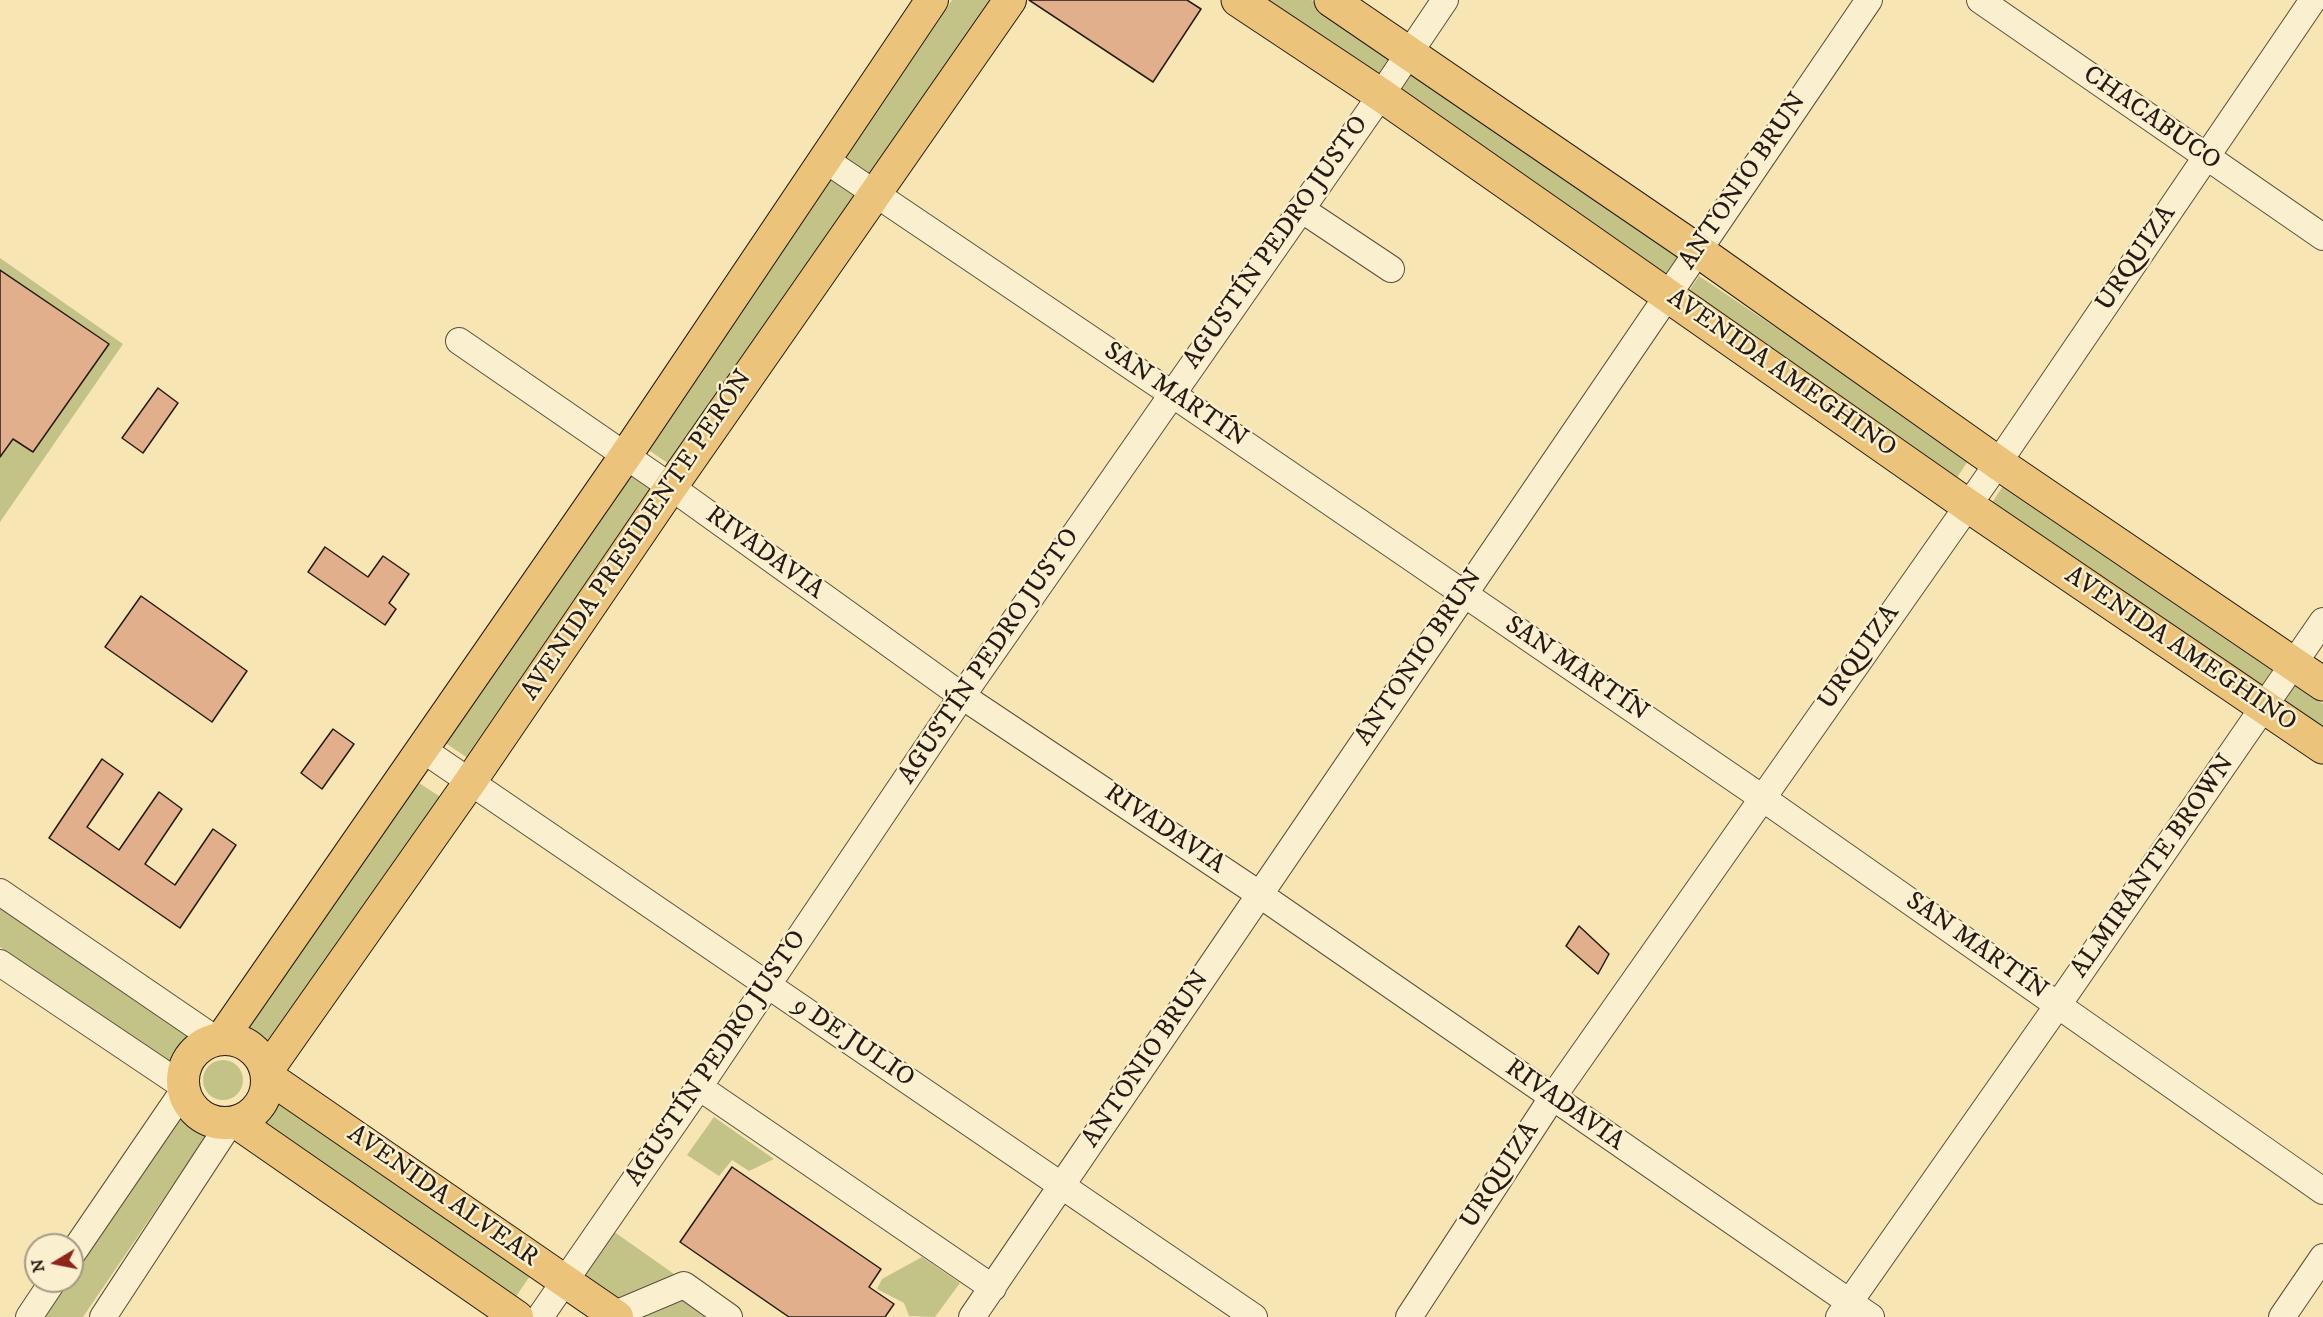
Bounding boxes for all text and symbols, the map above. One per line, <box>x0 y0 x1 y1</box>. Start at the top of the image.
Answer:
street label: CHACABUCO <box>2076 60 2226 178</box>
street label: ANTONIO BRUN <box>1673 88 1815 276</box>
street label: AGUSTÍN PEDRO JUSTO <box>1178 111 1376 375</box>
street label: URQUIZA <box>2090 200 2184 318</box>
street label: AVENIDA AMEGHINO <box>1660 283 1902 465</box>
street label: SAN MARTÍN <box>1097 337 1253 455</box>
street label: AVENIDA PRESIDENTE PERÓN <box>516 365 760 707</box>
street label: RIVADAVIA <box>699 501 829 607</box>
street label: AGUSTÍN PEDRO JUSTO <box>893 523 1087 791</box>
street label: AVENIDA AMEGHINO <box>2058 561 2302 739</box>
street label: ANTONIO BRUN <box>1349 564 1491 752</box>
street label: URQUIZA <box>1813 600 1907 716</box>
street label: SAN MARTÍN <box>1498 611 1654 729</box>
street label: ALMIRANTE BROWN <box>2065 749 2243 985</box>
street label: RIVADAVIA <box>1098 778 1230 882</box>
street label: SAN MARTÍN <box>1899 886 2053 1008</box>
street label: AGUSTÍN PEDRO JUSTO <box>620 925 814 1193</box>
street label: ANTONIO BRUN <box>1076 966 1218 1154</box>
street label: 9 DE JULIO <box>786 991 920 1095</box>
street label: RIVADAVIA <box>1498 1053 1630 1159</box>
street label: URQUIZA <box>1455 1117 1547 1235</box>
street label: AVENIDA ALVEAR <box>340 1119 544 1275</box>
north arrow <box>24 1233 84 1293</box>
text: N <box>27 1258 49 1274</box>

